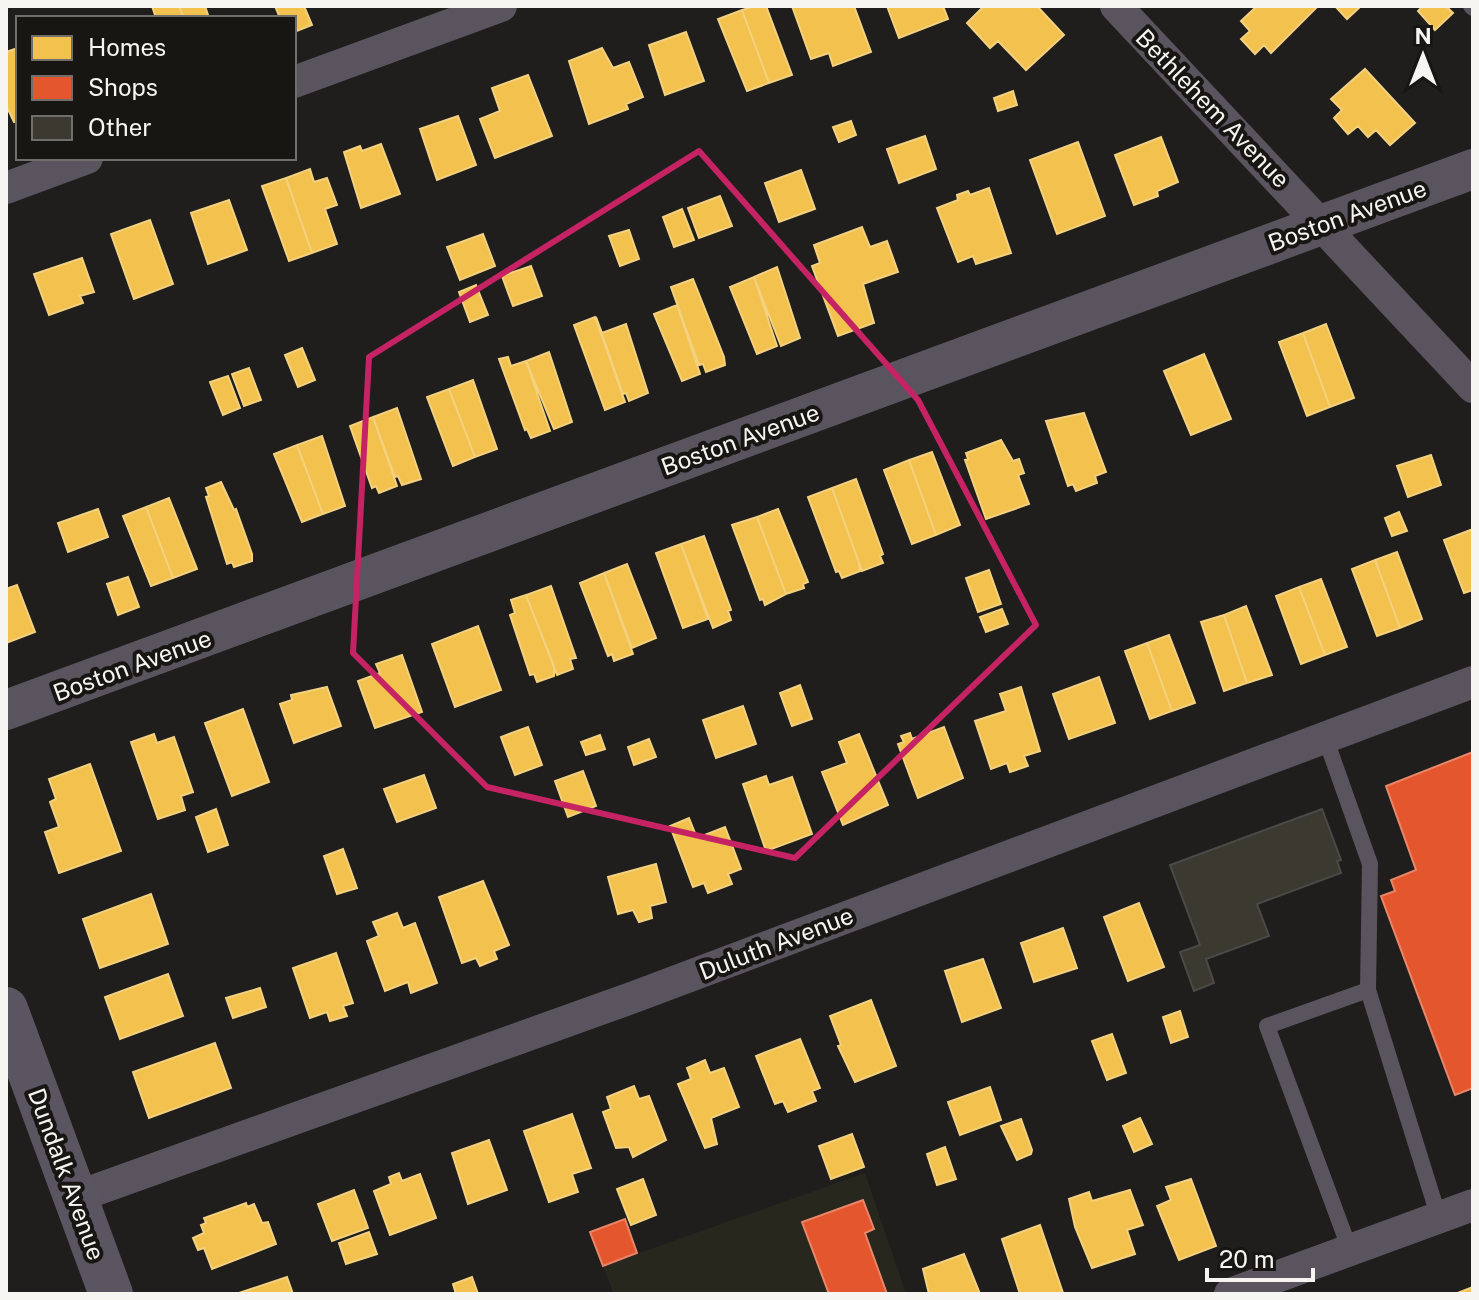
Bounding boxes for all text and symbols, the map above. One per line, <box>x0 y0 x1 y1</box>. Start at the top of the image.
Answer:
legend <box>16 16 296 160</box>
north arrow <box>1383 16 1463 96</box>
street label: Bethlehem Avenue <box>1130 23 1296 193</box>
text: N <box>1414 23 1432 49</box>
text: Homes <box>88 33 166 61</box>
text: Shops <box>88 73 158 101</box>
text: Other <box>88 113 152 141</box>
street label: Boston Avenue <box>1264 173 1430 257</box>
street label: Boston Avenue <box>657 397 823 481</box>
street label: Boston Avenue <box>49 623 215 707</box>
street label: Duluth Avenue <box>695 901 857 985</box>
street label: Dundalk Avenue <box>23 1084 111 1264</box>
scale bar <box>1207 1232 1313 1282</box>
text: 20 m <box>1219 1245 1275 1273</box>

